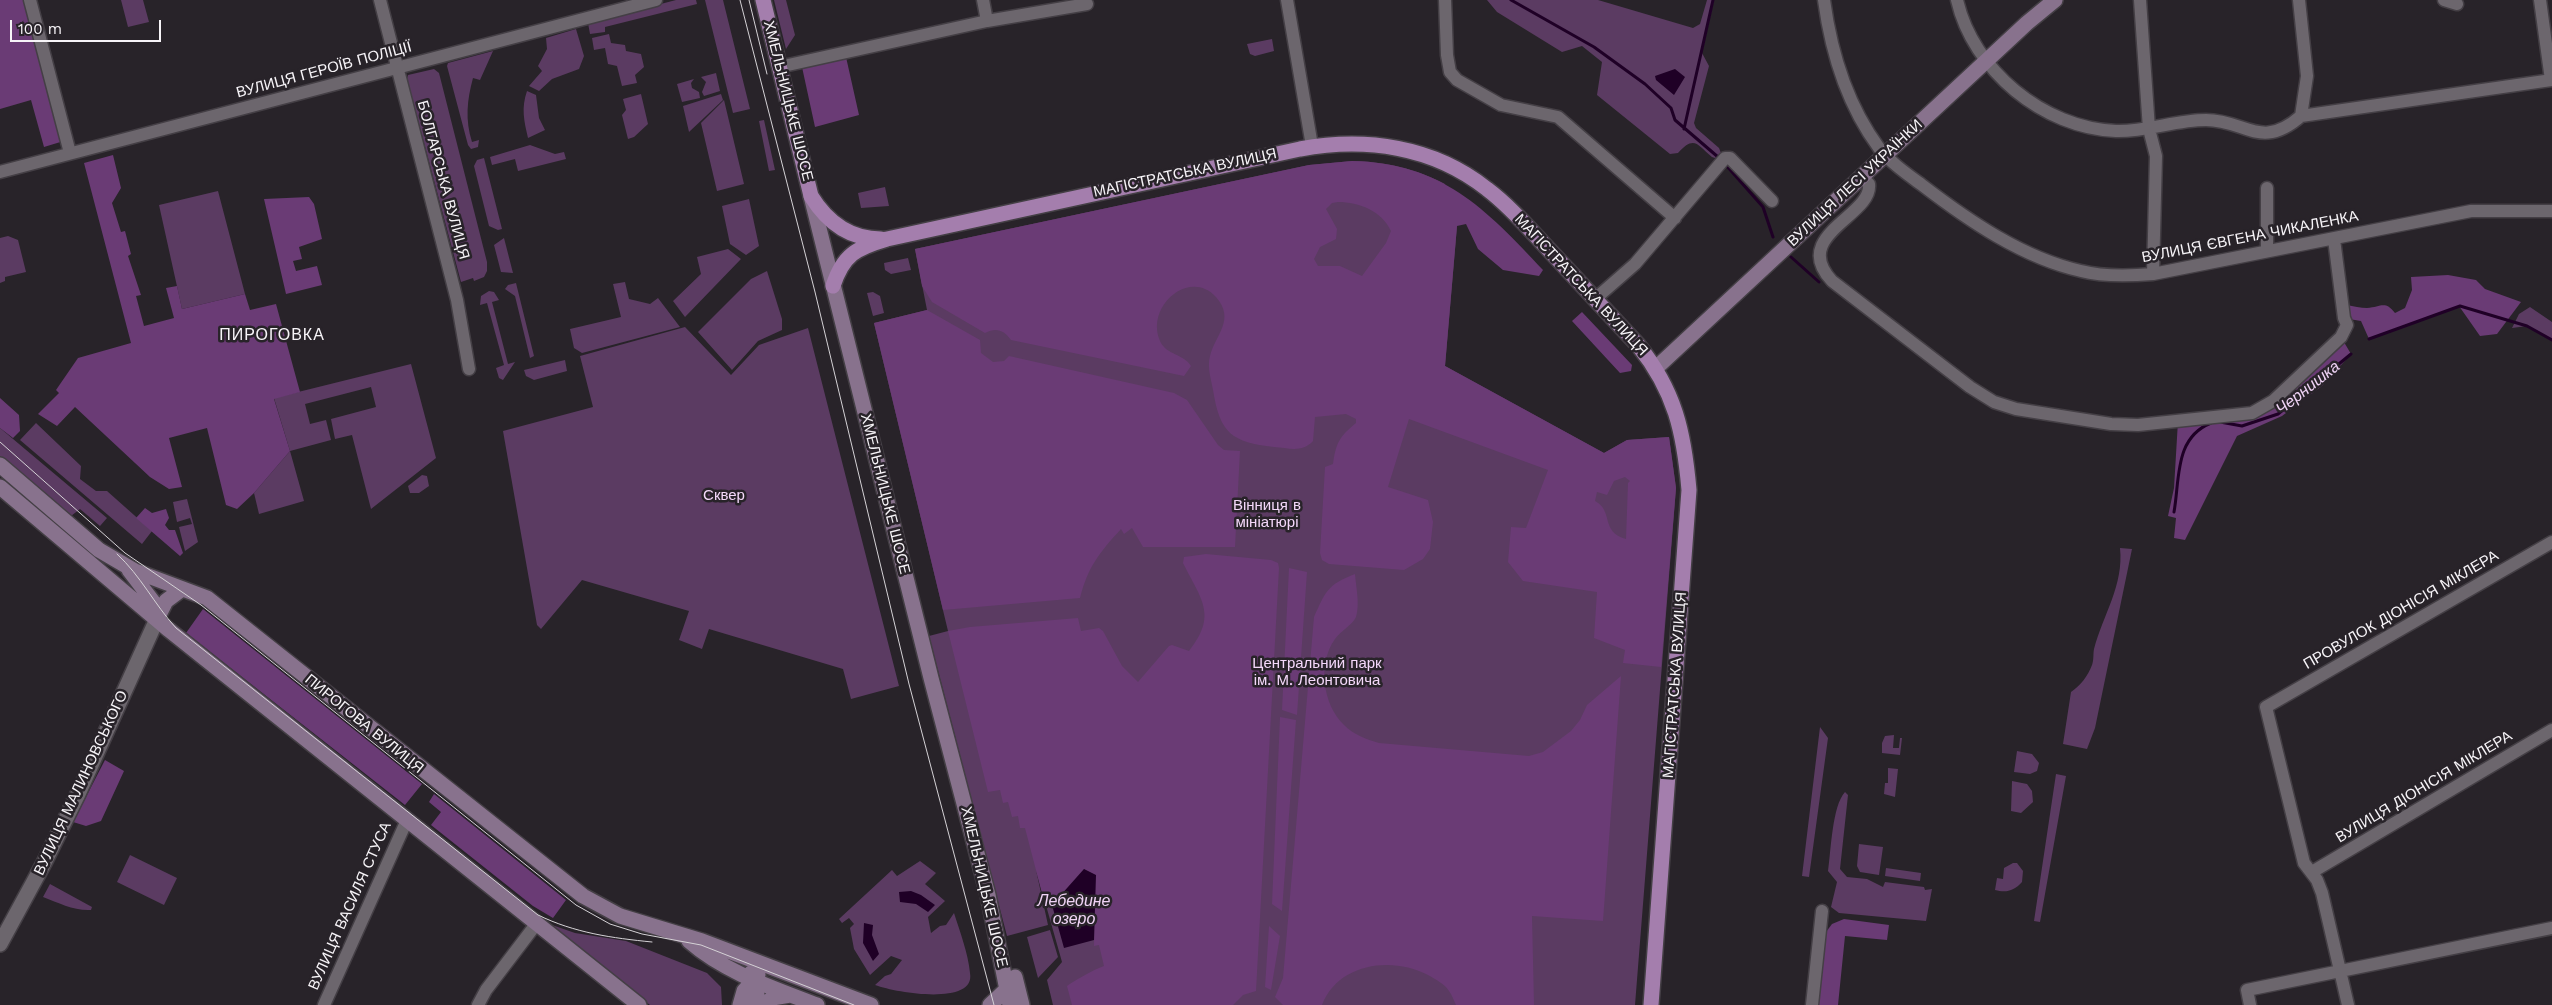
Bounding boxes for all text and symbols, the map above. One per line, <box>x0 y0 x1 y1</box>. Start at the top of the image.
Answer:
scale bar <box>12 10 164 42</box>
street label: ХМЕЛЬНИЦЬКЕ ШОСЕ <box>759 19 817 183</box>
text: 100 m <box>18 20 62 38</box>
street label: ВУЛИЦЯ ГЕРОЇВ ПОЛІЦІЇ <box>234 38 414 102</box>
street label: БОЛГАРСЬКА ВУЛИЦЯ <box>413 99 473 261</box>
street label: ВУЛИЦЯ ЛЕСІ УКРАЇНКИ <box>1784 116 1926 250</box>
street label: МАГІСТРАТСЬКА ВУЛИЦЯ <box>1092 145 1278 201</box>
street label: ВУЛИЦЯ ЄВГЕНА ЧИКАЛЕНКА <box>2140 207 2360 267</box>
street label: МАГІСТРАТСЬКА ВУЛИЦЯ <box>1511 211 1651 359</box>
district label: ПИРОГОВКА <box>218 325 326 345</box>
water label: Чернишка <box>2272 357 2344 419</box>
street label: ХМЕЛЬНИЦЬКЕ ШОСЕ <box>856 412 914 576</box>
park label: Сквер <box>703 487 745 505</box>
park label: Вінниця в мініатюрі <box>1233 497 1301 532</box>
street label: ПРОВУЛОК ДІОНІСІЯ МІКЛЕРА <box>2300 547 2502 673</box>
street label: МАГІСТРАТСЬКА ВУЛИЦЯ <box>1660 591 1690 779</box>
park label: Центральний парк ім. М. Леонтовича <box>1252 655 1382 690</box>
street label: ПИРОГОВА ВУЛИЦЯ <box>301 671 427 777</box>
street label: ВУЛИЦЯ МАЛИНОВСЬКОГО <box>30 688 132 878</box>
street label: ВУЛИЦЯ ДІОНІСІЯ МІКЛЕРА <box>2333 727 2515 847</box>
street label: ХМЕЛЬНИЦЬКЕ ШОСЕ <box>957 805 1011 969</box>
street label: ВУЛИЦЯ ВАСИЛЯ СТУСА <box>305 819 395 993</box>
water label: Лебедине озеро <box>1037 891 1111 929</box>

